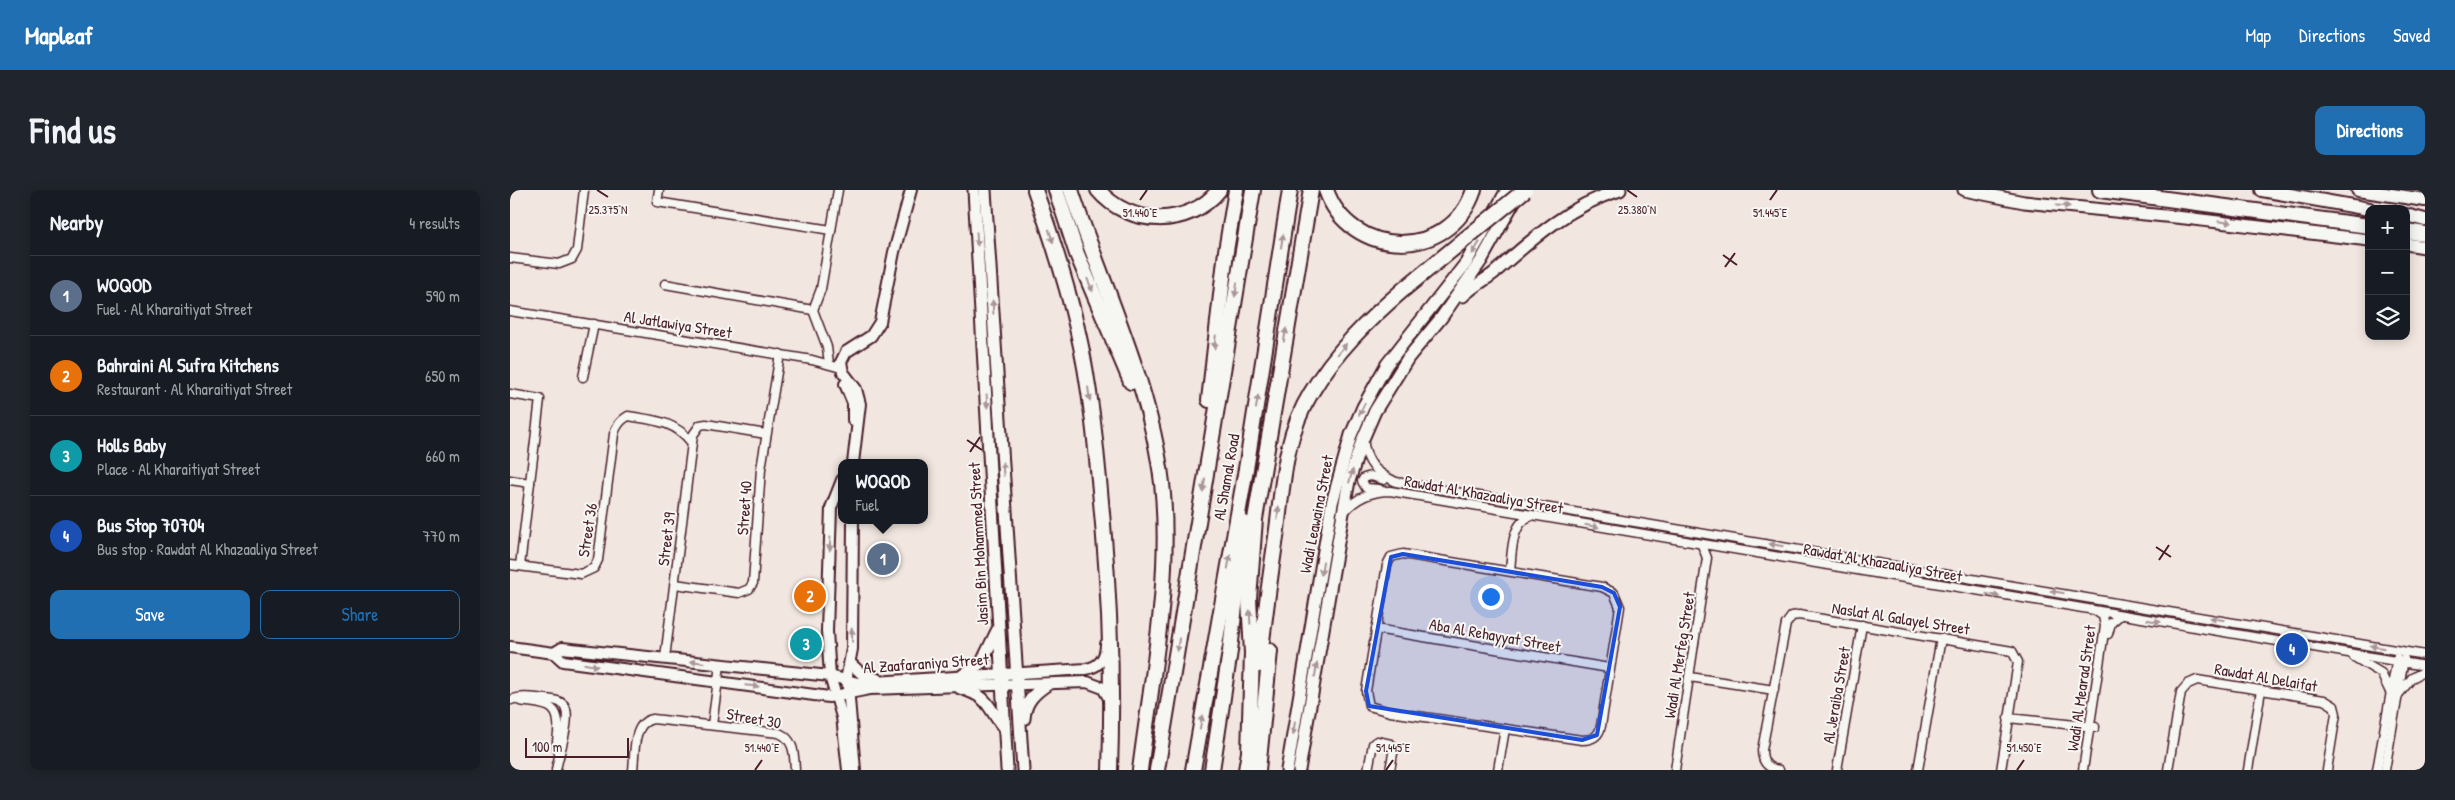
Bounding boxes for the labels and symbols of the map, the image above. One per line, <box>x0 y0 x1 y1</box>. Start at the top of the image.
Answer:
text: 25.375°N <box>589 201 627 218</box>
text: 25.380°N <box>1618 201 1656 218</box>
one-way arrow <box>2056 202 2072 210</box>
text: 51.440°E <box>1123 204 1158 221</box>
text: 51.445°E <box>1753 204 1788 221</box>
one-way arrow <box>2217 218 2233 226</box>
one-way arrow <box>1048 229 1056 244</box>
one-way arrow <box>973 231 981 247</box>
one-way arrow <box>1278 233 1286 249</box>
one-way arrow <box>1471 242 1480 255</box>
one-way arrow <box>1086 278 1094 292</box>
one-way arrow <box>1232 282 1240 298</box>
one-way arrow <box>988 298 996 314</box>
street label: Al Jatlawiya Street <box>622 305 734 343</box>
one-way arrow <box>1282 327 1290 343</box>
one-way arrow <box>1211 335 1219 351</box>
one-way arrow <box>1336 343 1347 356</box>
one-way arrow <box>1086 386 1094 402</box>
one-way arrow <box>983 393 991 409</box>
one-way arrow <box>1253 393 1261 409</box>
one-way arrow <box>1358 402 1366 416</box>
street label: Al Shamal Road <box>1208 432 1244 522</box>
street label: Wadi Leawaina Street <box>1294 453 1338 575</box>
one-way arrow <box>999 460 1007 476</box>
street label: Jasim Bin Mohammed Street <box>963 461 993 626</box>
one-way arrow <box>1347 468 1355 483</box>
street label: Rawdat Al Khazaaliya Street <box>1403 469 1566 519</box>
one-way arrow <box>1199 477 1207 493</box>
street label: Street 40 <box>731 480 757 536</box>
street label: Street 36 <box>572 501 602 559</box>
one-way arrow <box>1274 505 1282 521</box>
street label: Street 39 <box>652 511 680 567</box>
one-way arrow <box>1584 523 1600 531</box>
one-way arrow <box>825 536 833 552</box>
street label: Rawdat Al Khazaaliya Street <box>1802 537 1965 587</box>
pin: 1 <box>867 540 899 578</box>
one-way arrow <box>1767 541 1783 549</box>
one-way arrow <box>1225 553 1233 569</box>
one-way arrow <box>1317 560 1325 576</box>
pin: 2 <box>794 577 826 615</box>
your location <box>1478 584 1504 610</box>
one-way arrow <box>2048 587 2064 595</box>
street label: Wadi Al Merfeg Street <box>1658 590 1700 720</box>
one-way arrow <box>1986 591 2002 599</box>
street label: Naslat Al Galayel Street <box>1831 596 1972 640</box>
one-way arrow <box>1246 609 1254 625</box>
street label: Aba Al Rehayyat Street <box>1428 613 1563 657</box>
one-way arrow <box>2208 615 2224 623</box>
one-way arrow <box>2146 618 2162 626</box>
street label: Wadi Al Mearad Street <box>2061 623 2101 752</box>
pin: 3 <box>790 625 822 663</box>
one-way arrow <box>848 627 856 643</box>
pin: 4 <box>2276 630 2308 668</box>
one-way arrow <box>1173 637 1181 653</box>
one-way arrow <box>2369 643 2385 651</box>
street label: Al Jeraiba Street <box>1817 644 1855 745</box>
street label: Al Zaafaraniya Street <box>863 648 990 678</box>
street label: Rawdat Al Delaifat <box>2213 657 2320 697</box>
one-way arrow <box>688 658 704 666</box>
one-way arrow <box>583 661 599 669</box>
one-way arrow <box>1313 662 1321 678</box>
one-way arrow <box>744 683 760 691</box>
street label: Street 30 <box>725 702 783 734</box>
one-way arrow <box>1197 714 1205 730</box>
one-way arrow <box>1290 720 1298 736</box>
scale bar <box>525 735 629 758</box>
text: 51.440°E <box>745 739 780 756</box>
text: 51.445°E <box>1376 739 1411 756</box>
text: 51.450°E <box>2006 739 2042 756</box>

